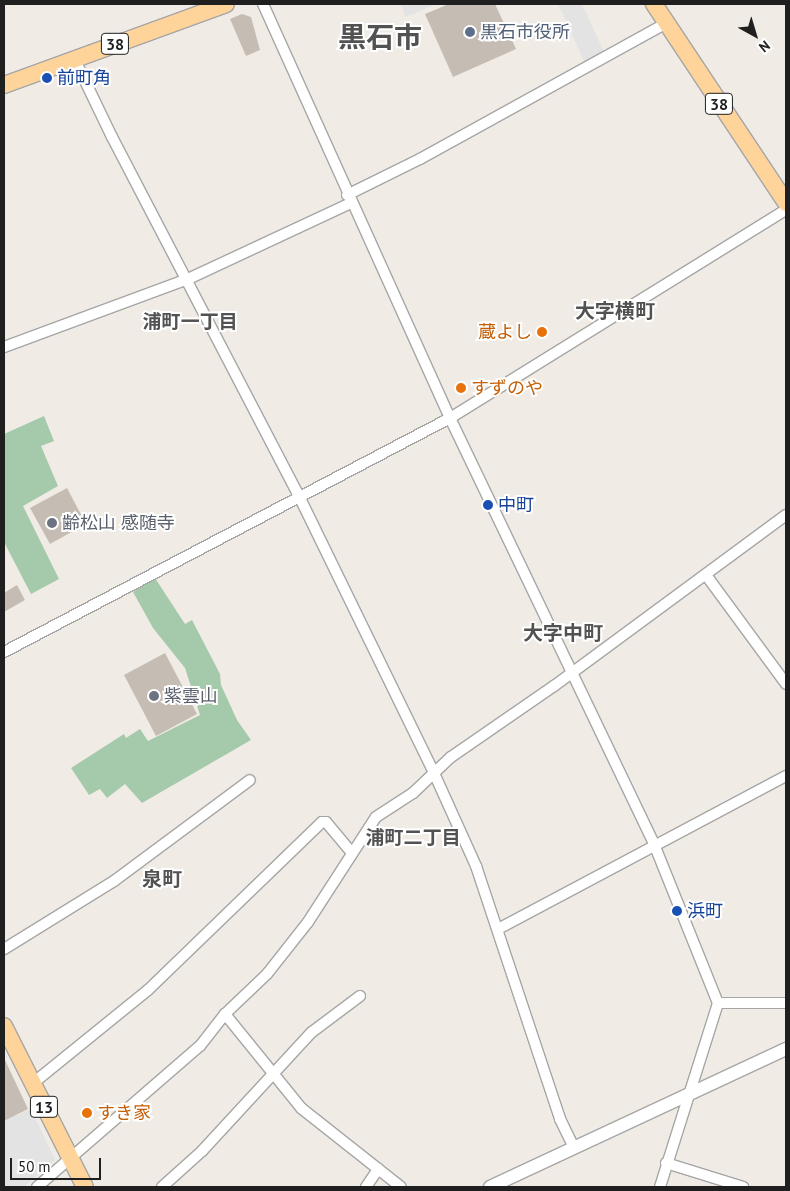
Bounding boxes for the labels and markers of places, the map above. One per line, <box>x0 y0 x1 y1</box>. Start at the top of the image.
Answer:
place label: 黒石市役所 <box>480 21 570 43</box>
marker: 黒石市役所 <box>464 26 476 38</box>
place label: 前町角 <box>57 67 111 89</box>
marker: 前町角 <box>41 72 53 84</box>
place label: 蔵よし <box>478 321 532 343</box>
marker: 蔵よし <box>536 326 548 338</box>
place label: すずのや <box>471 377 543 399</box>
marker: すずのや <box>455 382 467 394</box>
place label: 中町 <box>498 494 534 516</box>
marker: 中町 <box>482 499 494 511</box>
place label: 齢松山 感随寺 <box>62 512 175 534</box>
marker: 齢松山 感随寺 <box>46 517 58 529</box>
place label: 紫雲山 <box>164 685 218 707</box>
marker: 紫雲山 <box>148 690 160 702</box>
place label: 浜町 <box>687 900 723 922</box>
marker: 浜町 <box>671 905 683 917</box>
place label: すき家 <box>97 1102 151 1124</box>
marker: すき家 <box>81 1107 93 1119</box>

